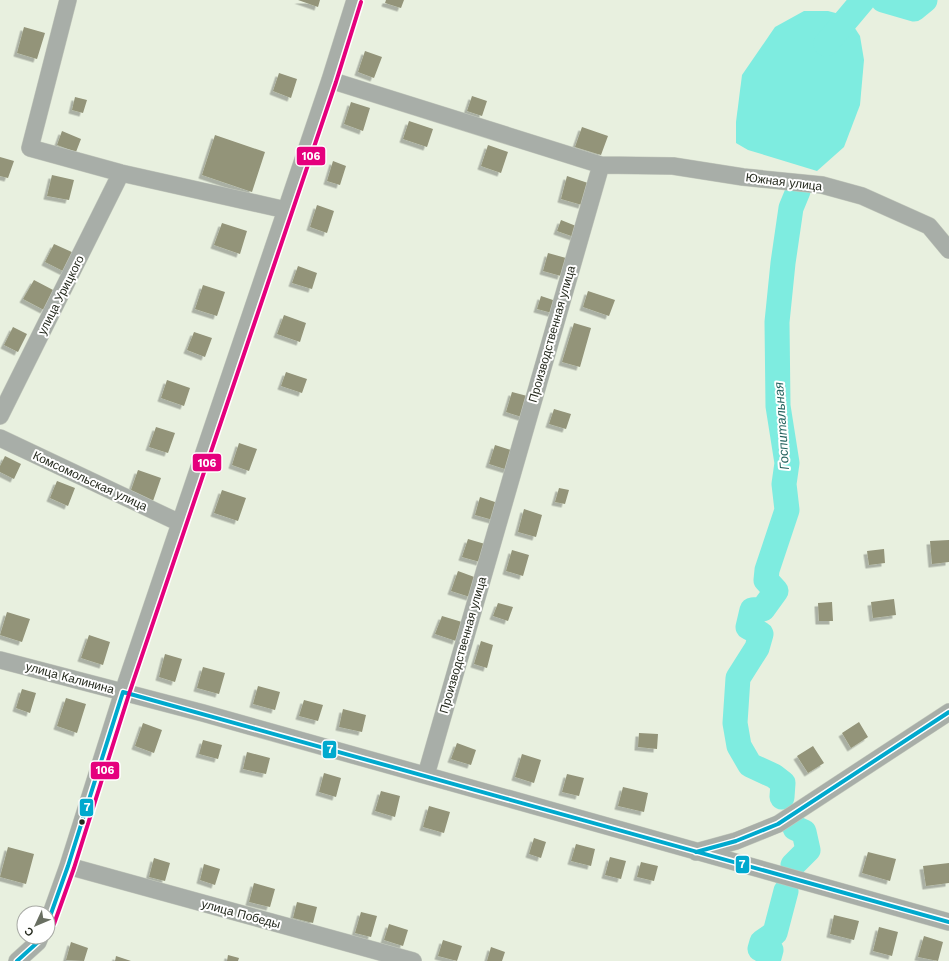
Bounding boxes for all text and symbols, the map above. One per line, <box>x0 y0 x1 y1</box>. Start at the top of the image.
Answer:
line badge: 106 <box>296 146 326 166</box>
text: 106 <box>302 150 321 163</box>
street label: Южная улица <box>745 170 823 194</box>
street label: улица Урицкого <box>35 253 87 337</box>
street label: Производственная улица <box>526 264 578 404</box>
water label: Госпитальная <box>771 382 792 470</box>
street label: Комсомольская улица <box>31 448 150 514</box>
line badge: 106 <box>192 453 222 472</box>
text: 106 <box>198 457 217 470</box>
street label: Производственная улица <box>437 575 489 715</box>
street label: улица Калинина <box>24 659 116 697</box>
line badge: 7 <box>322 740 337 759</box>
text: 7 <box>327 743 334 756</box>
line badge: 106 <box>90 761 120 780</box>
text: 106 <box>96 764 115 777</box>
line badge: 7 <box>79 798 94 817</box>
text: 7 <box>84 801 91 814</box>
unlabelled marker <box>77 817 87 827</box>
line badge: 7 <box>735 855 750 874</box>
text: 7 <box>739 858 746 871</box>
street label: улица Победы <box>200 897 282 931</box>
north arrow <box>16 905 56 945</box>
text: С <box>22 924 37 939</box>

